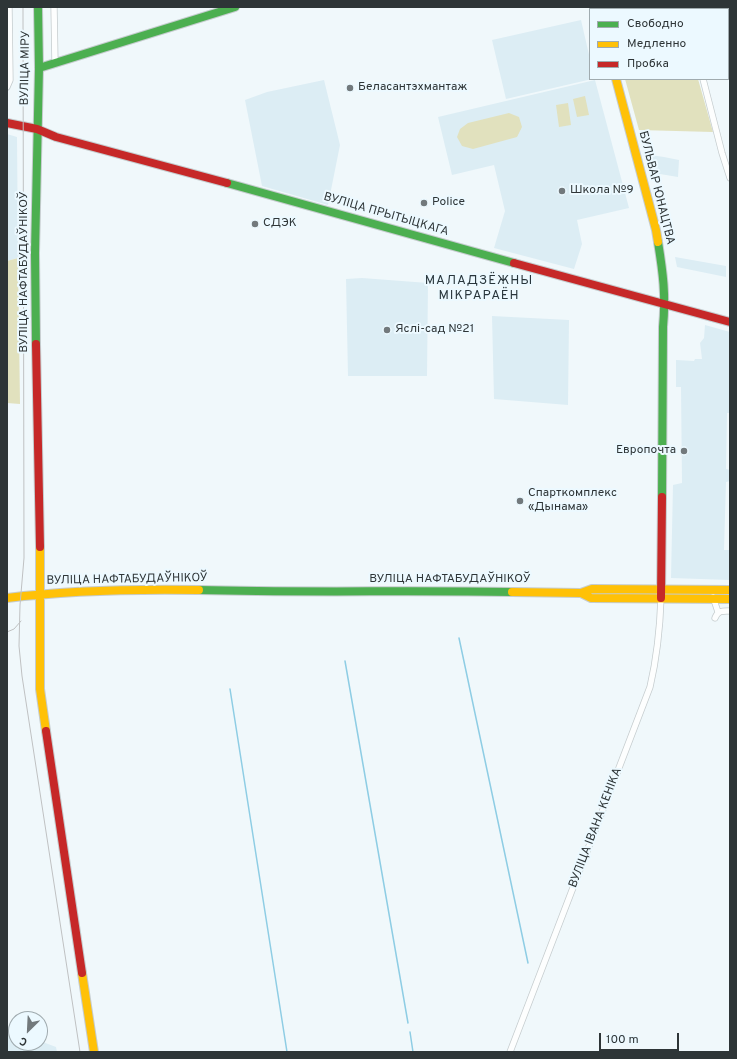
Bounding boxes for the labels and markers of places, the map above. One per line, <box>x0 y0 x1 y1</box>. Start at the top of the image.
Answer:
place label: Беласантэхмантаж <box>358 81 468 95</box>
marker: Беласантэхмантаж <box>345 83 355 93</box>
place label: Школа №9 <box>570 184 634 198</box>
marker: Школа №9 <box>557 186 567 196</box>
place label: Police <box>432 196 465 210</box>
marker: Police <box>419 198 429 208</box>
place label: СДЭК <box>263 217 297 231</box>
marker: СДЭК <box>250 219 260 229</box>
place label: Яслі-сад №21 <box>395 323 474 337</box>
marker: Яслі-сад №21 <box>382 325 392 335</box>
place label: Европочта <box>616 444 676 458</box>
marker: Европочта <box>679 446 689 456</box>
place label: Спарткомплекс «Дынама» <box>528 487 617 515</box>
marker: Спарткомплекс «Дынама» <box>515 496 525 506</box>

